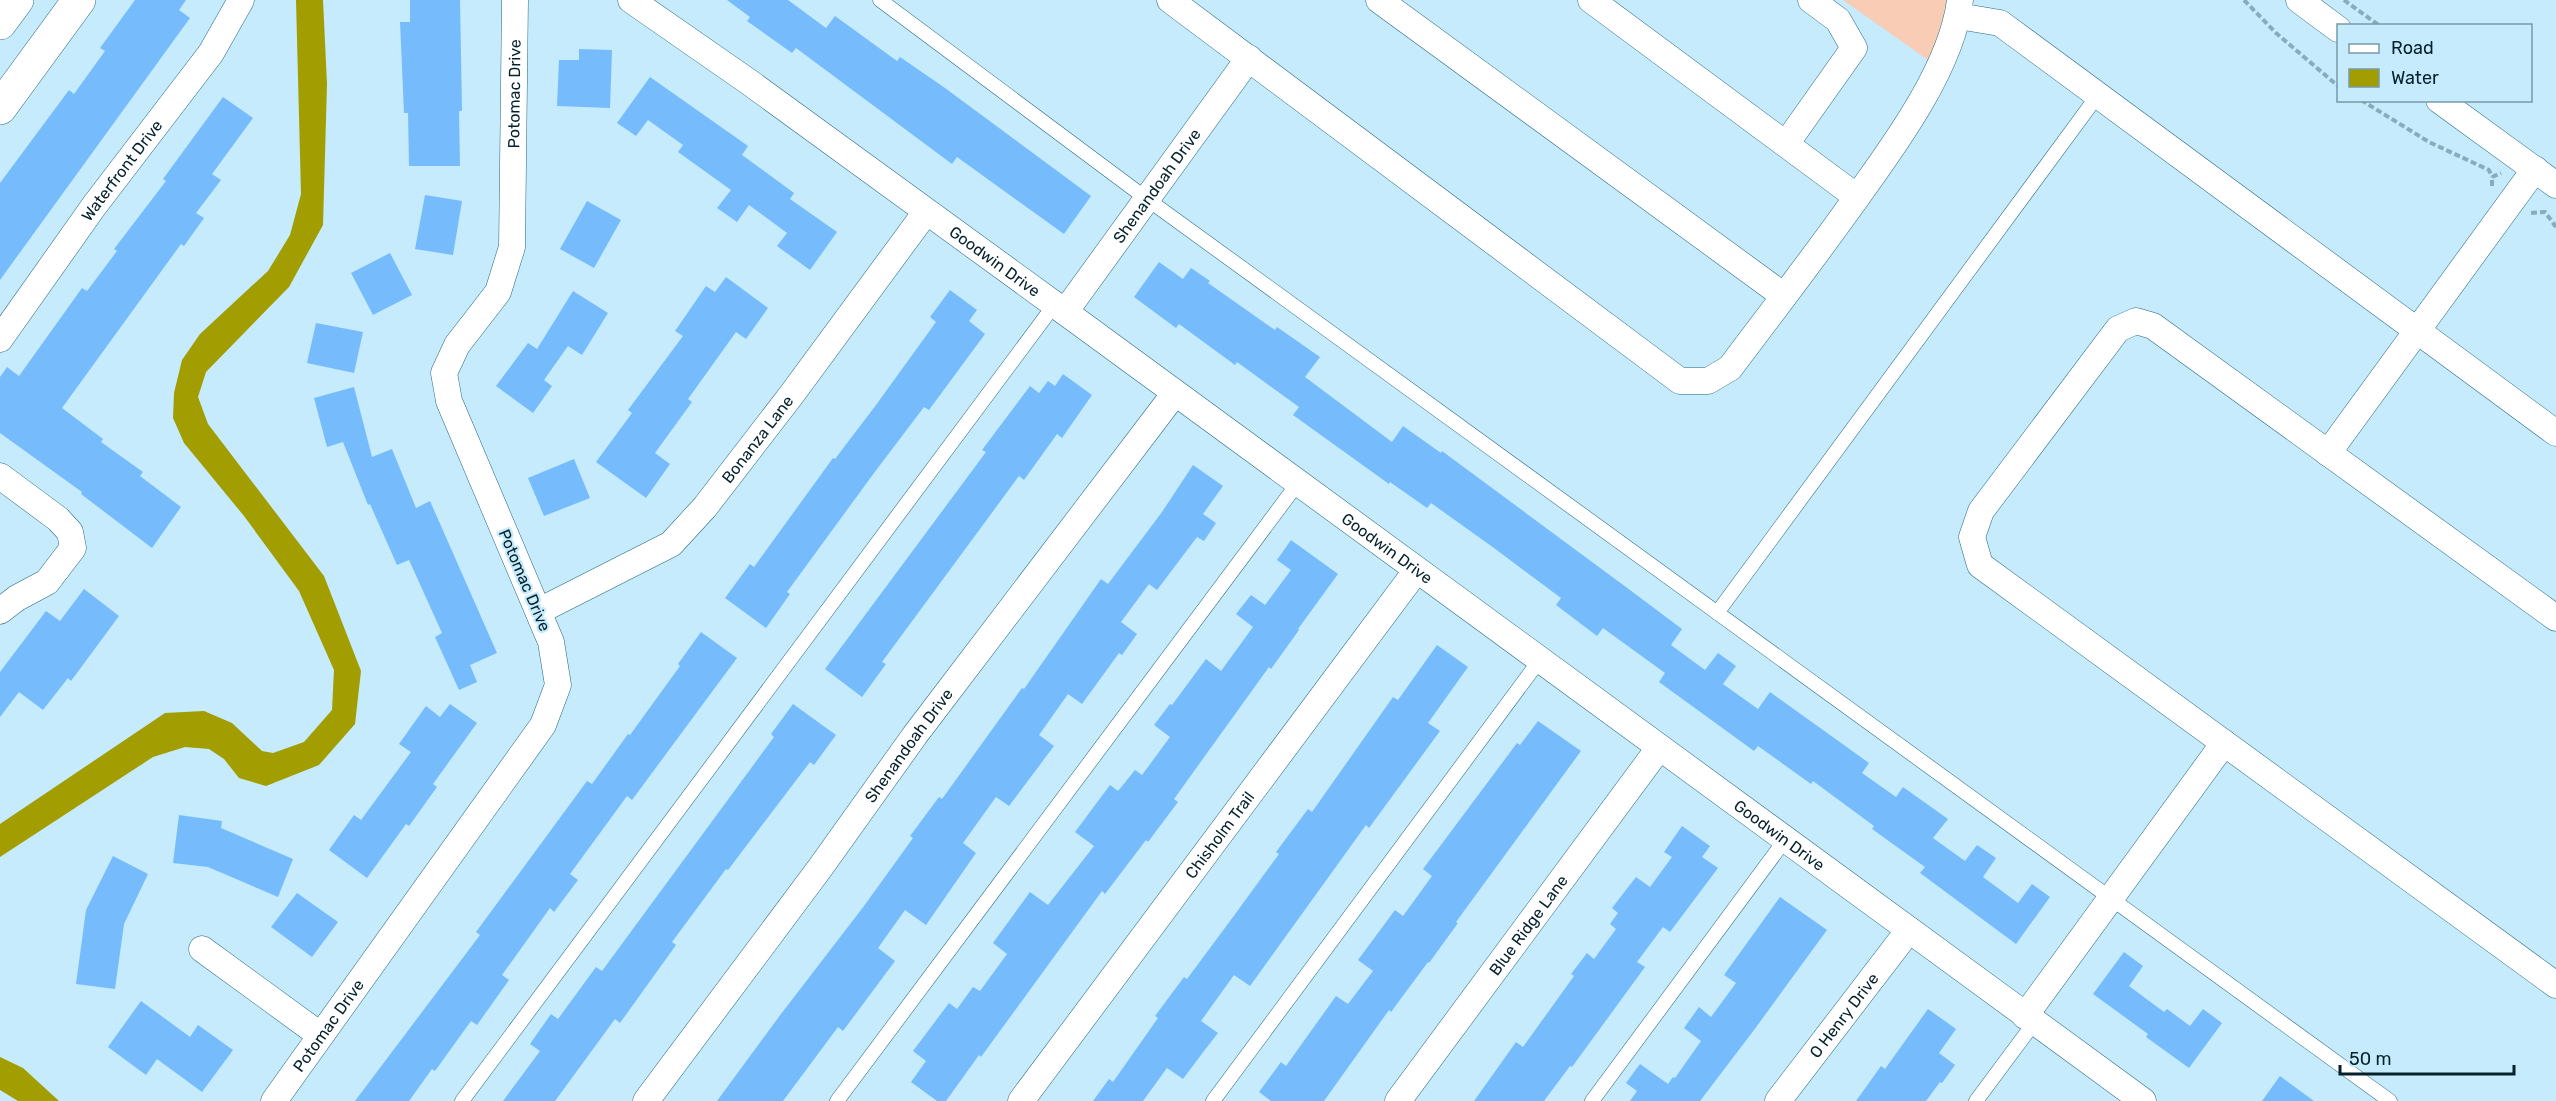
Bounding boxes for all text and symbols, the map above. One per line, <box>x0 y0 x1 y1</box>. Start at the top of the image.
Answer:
legend <box>2337 24 2532 102</box>
text: Road <box>2391 37 2434 59</box>
street label: Potomac Drive <box>504 39 525 148</box>
text: Water <box>2391 67 2439 89</box>
street label: Waterfront Drive <box>77 116 166 225</box>
street label: Shenandoah Drive <box>1109 125 1205 247</box>
street label: Goodwin Drive <box>946 222 1044 301</box>
street label: Bonanza Lane <box>718 392 797 487</box>
street label: Goodwin Drive <box>1338 509 1436 588</box>
street label: Potomac Drive <box>494 526 555 634</box>
street label: Shenandoah Drive <box>861 685 957 806</box>
street label: Chisholm Trail <box>1181 788 1258 882</box>
street label: Goodwin Drive <box>1730 796 1828 875</box>
street label: Blue Ridge Lane <box>1485 871 1572 979</box>
street label: O Henry Drive <box>1806 969 1883 1062</box>
street label: Potomac Drive <box>289 976 368 1076</box>
scale bar <box>2340 1038 2514 1076</box>
text: 50 m <box>2349 1048 2392 1070</box>

